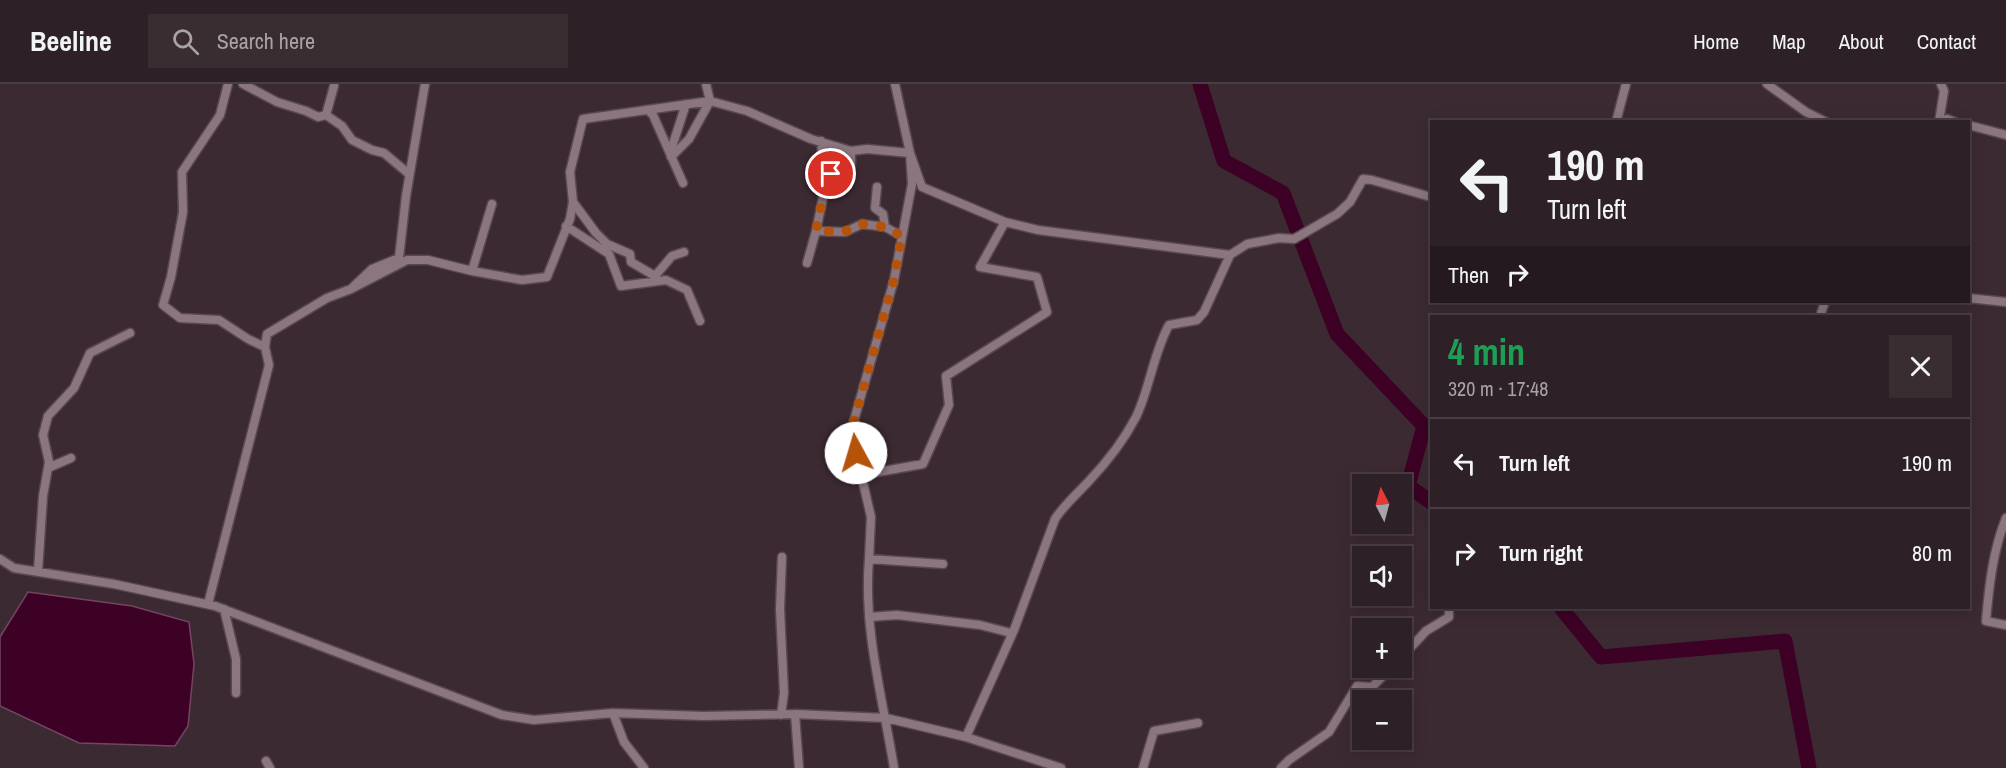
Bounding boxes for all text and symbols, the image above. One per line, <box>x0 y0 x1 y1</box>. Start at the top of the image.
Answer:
search box <box>148 14 568 68</box>
text: Beeline <box>30 22 112 60</box>
icon: search <box>169 25 202 58</box>
text: Search here <box>217 26 315 56</box>
text: Home <box>1693 27 1739 56</box>
text: Map <box>1772 27 1806 56</box>
text: About <box>1839 27 1884 56</box>
text: Contact <box>1917 27 1976 56</box>
text: 190 m <box>1547 137 1645 193</box>
icon: left <box>1448 144 1526 222</box>
pin <box>805 148 856 199</box>
icon: arrive <box>814 157 847 190</box>
text: Turn left <box>1547 191 1626 227</box>
icon: right <box>1501 258 1534 291</box>
text: Then <box>1448 260 1489 290</box>
text: 4 min <box>1448 328 1525 376</box>
button: close <box>1889 335 1952 398</box>
text: 320 m · 17:48 <box>1448 375 1548 402</box>
position arrow <box>824 421 888 485</box>
icon: left <box>1448 447 1481 480</box>
text: Turn left <box>1499 448 1570 478</box>
text: 190 m <box>1902 448 1952 478</box>
north arrow <box>1352 474 1412 534</box>
map controls <box>1352 474 1412 750</box>
icon: right <box>1448 537 1481 570</box>
text: Turn right <box>1499 538 1583 568</box>
text: 80 m <box>1912 538 1952 568</box>
button: sound <box>1352 546 1412 606</box>
button: + <box>1352 618 1412 678</box>
button: − <box>1352 690 1412 750</box>

